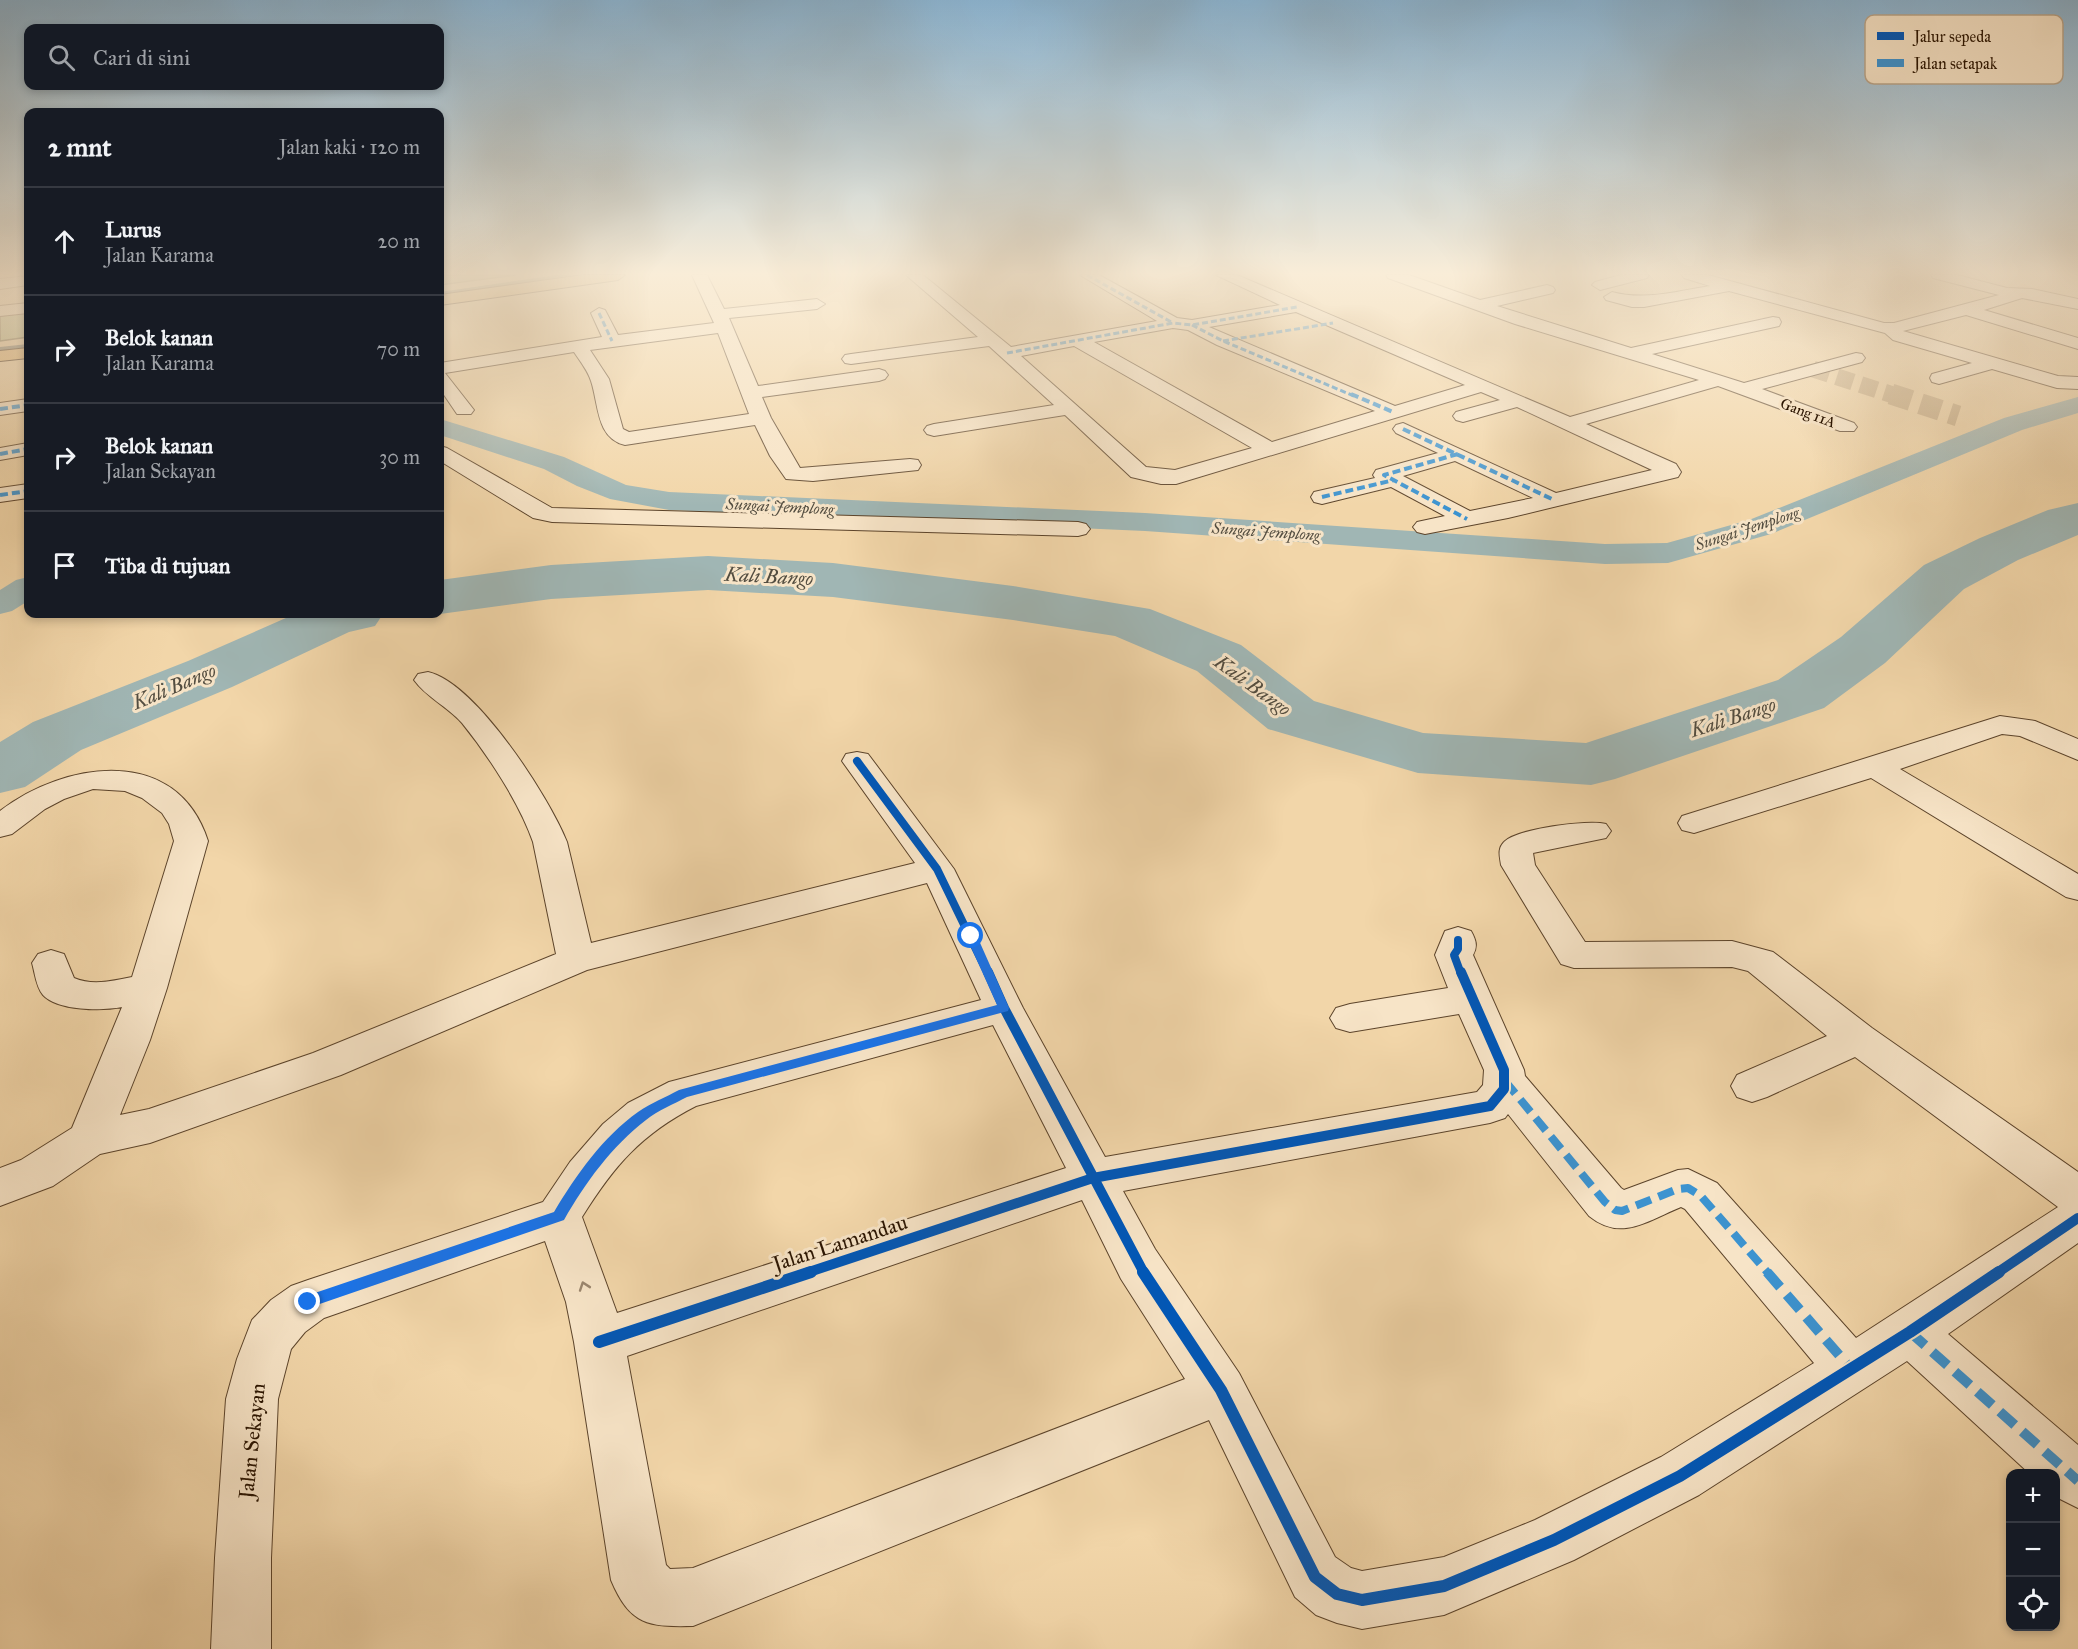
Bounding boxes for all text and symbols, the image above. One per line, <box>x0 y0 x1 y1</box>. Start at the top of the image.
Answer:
legend <box>1865 15 2063 84</box>
search box <box>24 24 444 90</box>
text: Jalur sepeda <box>1912 27 1991 47</box>
icon: search <box>45 41 78 74</box>
text: Cari di sini <box>93 44 190 71</box>
text: Jalan setapak <box>1912 54 1998 74</box>
text: 2 mnt <box>48 131 111 163</box>
text: Jalan kaki · 120 m <box>279 135 420 159</box>
text: Lurus <box>105 216 161 243</box>
icon: ahead <box>48 225 81 258</box>
text: 20 m <box>377 229 420 253</box>
text: Jalan Karama <box>105 243 214 267</box>
text: Belok kanan <box>105 324 213 351</box>
icon: right <box>48 333 81 366</box>
text: 70 m <box>377 337 420 361</box>
text: Jalan Karama <box>105 351 214 375</box>
street label: Gang 11A <box>1778 394 1838 432</box>
text: Belok kanan <box>105 432 213 459</box>
icon: right <box>48 441 81 474</box>
text: 30 m <box>379 445 420 469</box>
text: Jalan Sekayan <box>105 459 216 483</box>
water label: Sungai Jemplong <box>724 494 835 520</box>
water label: Sungai Jemplong <box>1692 502 1803 556</box>
water label: Sungai Jemplong <box>1210 518 1322 546</box>
icon: arrive <box>48 549 81 582</box>
text: Tiba di tujuan <box>105 552 230 579</box>
water label: Kali Bango <box>723 562 814 590</box>
water label: Kali Bango <box>1209 649 1296 721</box>
water label: Kali Bango <box>128 658 220 715</box>
water label: Kali Bango <box>1686 692 1779 742</box>
route start <box>957 922 983 948</box>
street label: Jalan Lamandau <box>767 1209 911 1278</box>
one-way arrow <box>578 1281 591 1291</box>
route end <box>294 1288 320 1314</box>
street label: Jalan Sekayan <box>233 1382 271 1502</box>
map controls <box>2006 1469 2060 1631</box>
button: + <box>2006 1469 2060 1523</box>
button: − <box>2006 1523 2060 1577</box>
button: locate <box>2006 1577 2060 1631</box>

